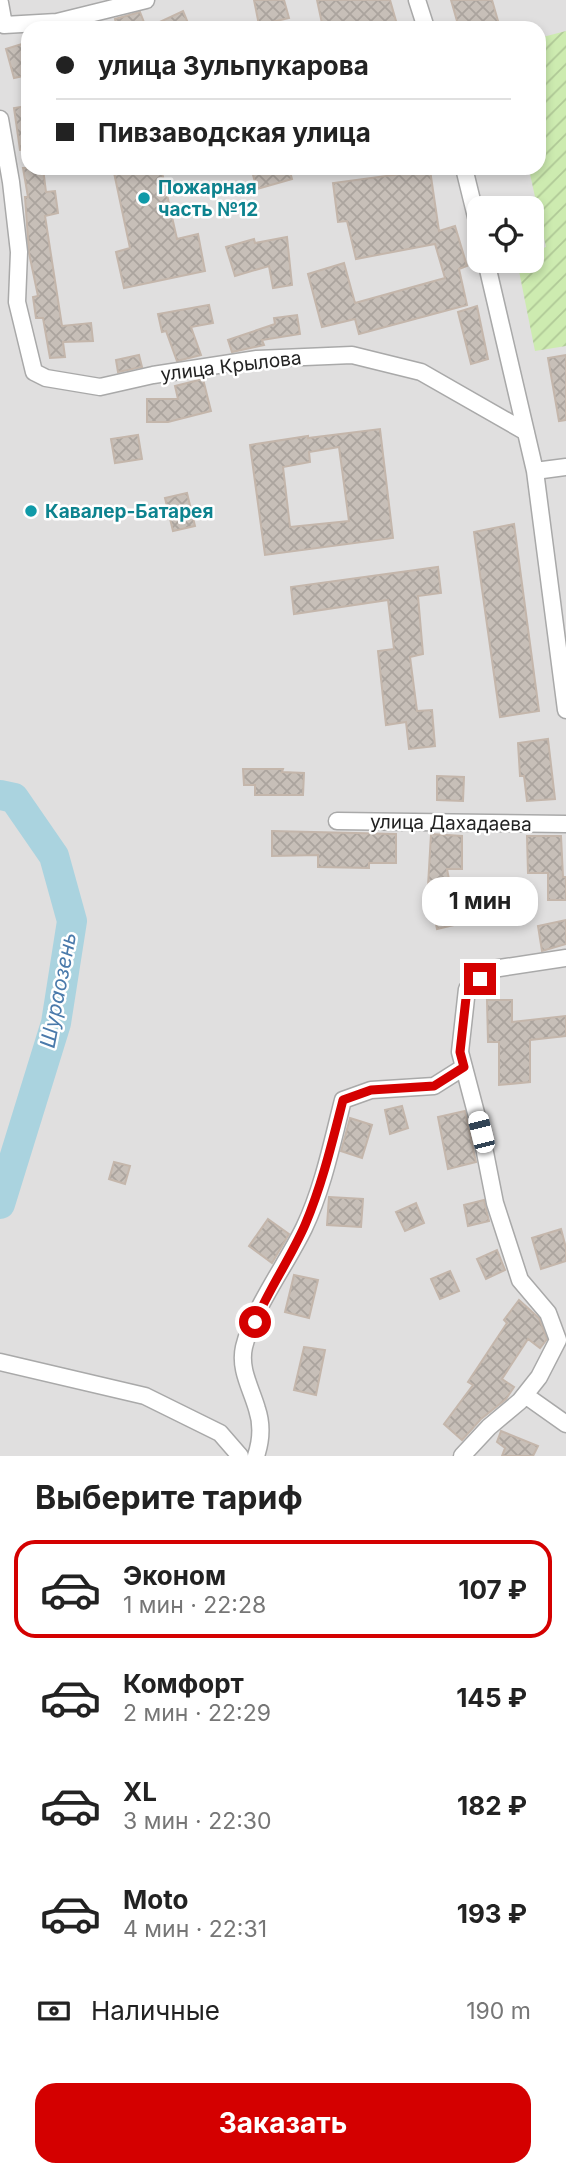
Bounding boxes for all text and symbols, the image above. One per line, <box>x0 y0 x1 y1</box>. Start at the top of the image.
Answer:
text: улица Зульпукарова <box>98 50 369 81</box>
text: Пивзаводская улица <box>98 117 371 148</box>
place label: Пожарная часть №12 <box>158 176 258 221</box>
marker: Пожарная часть №12 <box>136 190 152 206</box>
map controls <box>467 196 544 273</box>
button: locate <box>467 196 544 273</box>
street label: улица Крылова <box>159 346 303 386</box>
place label: Кавалер-Батарея <box>45 500 213 523</box>
marker: Кавалер-Батарея <box>23 503 39 519</box>
street label: улица Дахадаева <box>370 810 532 836</box>
callout: 1 мин <box>422 878 538 926</box>
text: 1 мин <box>449 887 511 915</box>
water label: Шураозень <box>35 930 81 1050</box>
route end <box>464 963 496 995</box>
car <box>466 1109 497 1155</box>
route start <box>239 1306 271 1338</box>
text: Выберите тариф <box>35 1478 303 1517</box>
icon: car <box>39 1558 102 1621</box>
text: Эконом <box>123 1560 226 1591</box>
text: 107 ₽ <box>458 1574 527 1605</box>
text: 1 мин · 22:28 <box>123 1591 266 1619</box>
icon: car <box>39 1666 102 1729</box>
text: Комфорт <box>123 1668 244 1699</box>
text: 145 ₽ <box>456 1682 527 1713</box>
text: 2 мин · 22:29 <box>123 1699 271 1727</box>
icon: car <box>39 1774 102 1837</box>
text: XL <box>123 1776 157 1807</box>
text: 182 ₽ <box>457 1790 527 1821</box>
text: 3 мин · 22:30 <box>123 1807 272 1835</box>
icon: car <box>39 1882 102 1945</box>
text: Moto <box>123 1884 188 1915</box>
text: 193 ₽ <box>457 1898 527 1929</box>
text: 4 мин · 22:31 <box>123 1915 267 1943</box>
icon: cash <box>35 1992 73 2030</box>
text: Наличные <box>91 1995 220 2026</box>
text: 190 m <box>466 1997 531 2025</box>
button: Заказать <box>35 2083 531 2163</box>

